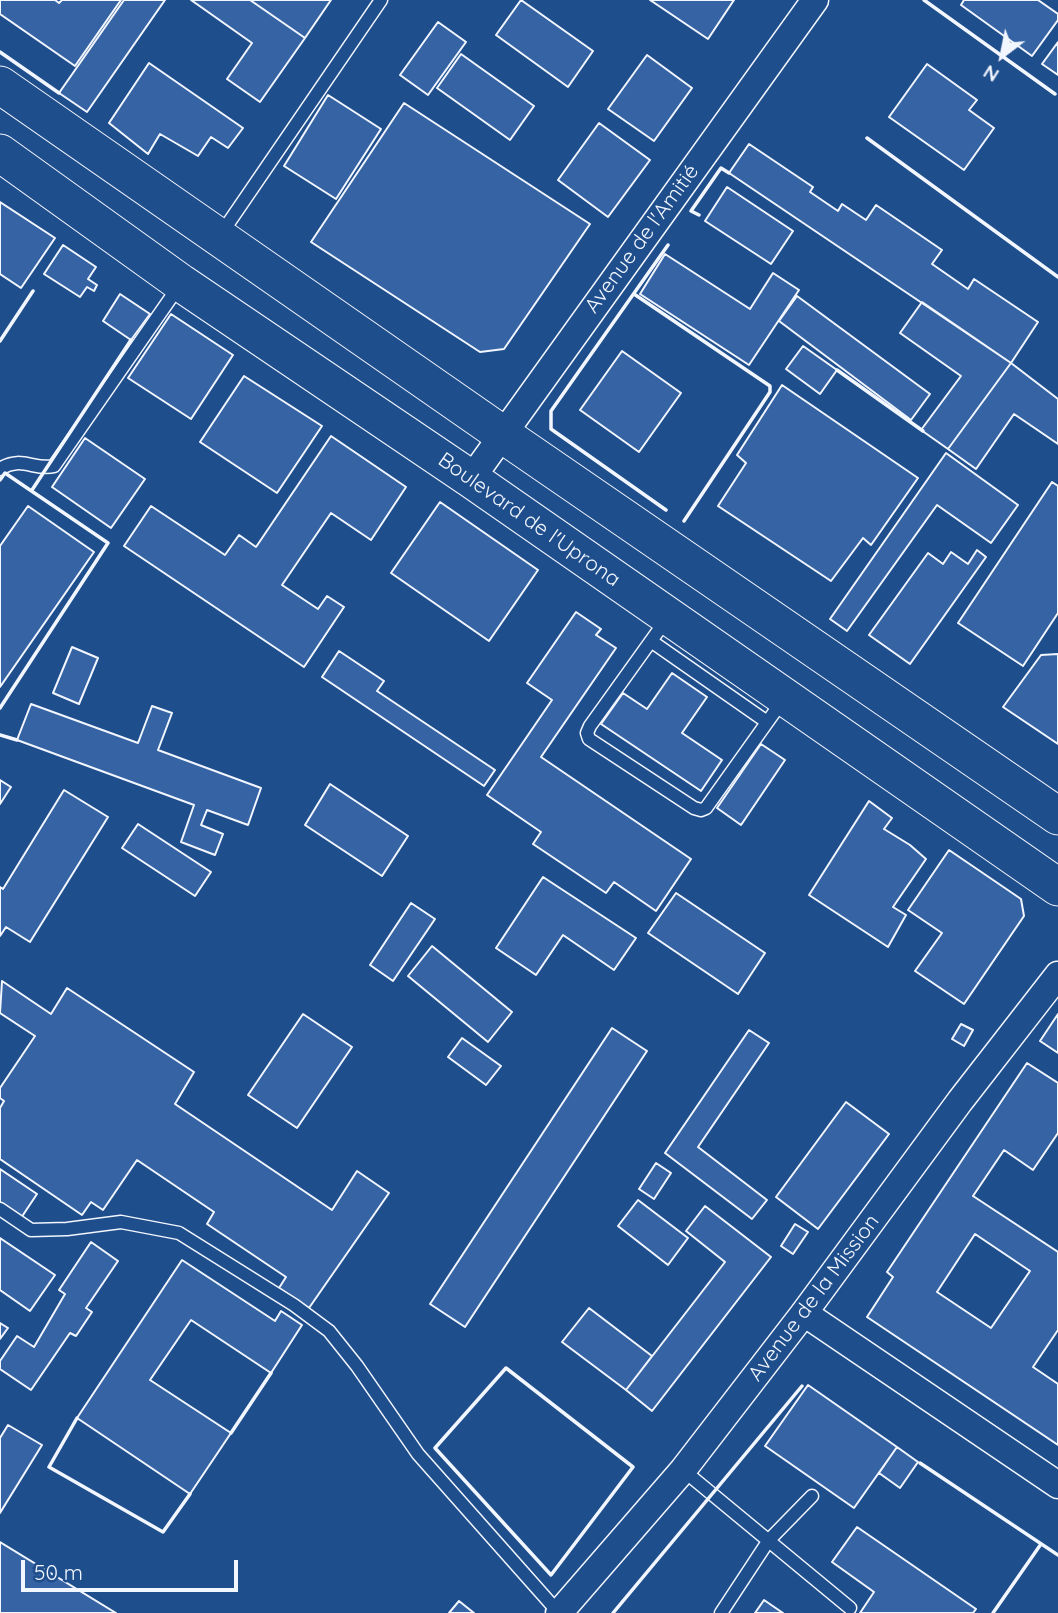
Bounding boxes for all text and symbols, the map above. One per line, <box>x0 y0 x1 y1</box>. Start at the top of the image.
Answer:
north arrow <box>967 21 1037 91</box>
text: N <box>979 60 1003 88</box>
street label: Avenue de l'Amitié <box>580 160 704 318</box>
street label: Boulevard de l'Uprona <box>433 448 625 592</box>
street label: Avenue de la Mission <box>743 1210 885 1386</box>
scale bar <box>24 1546 242 1590</box>
text: 50 m <box>34 1559 83 1585</box>

